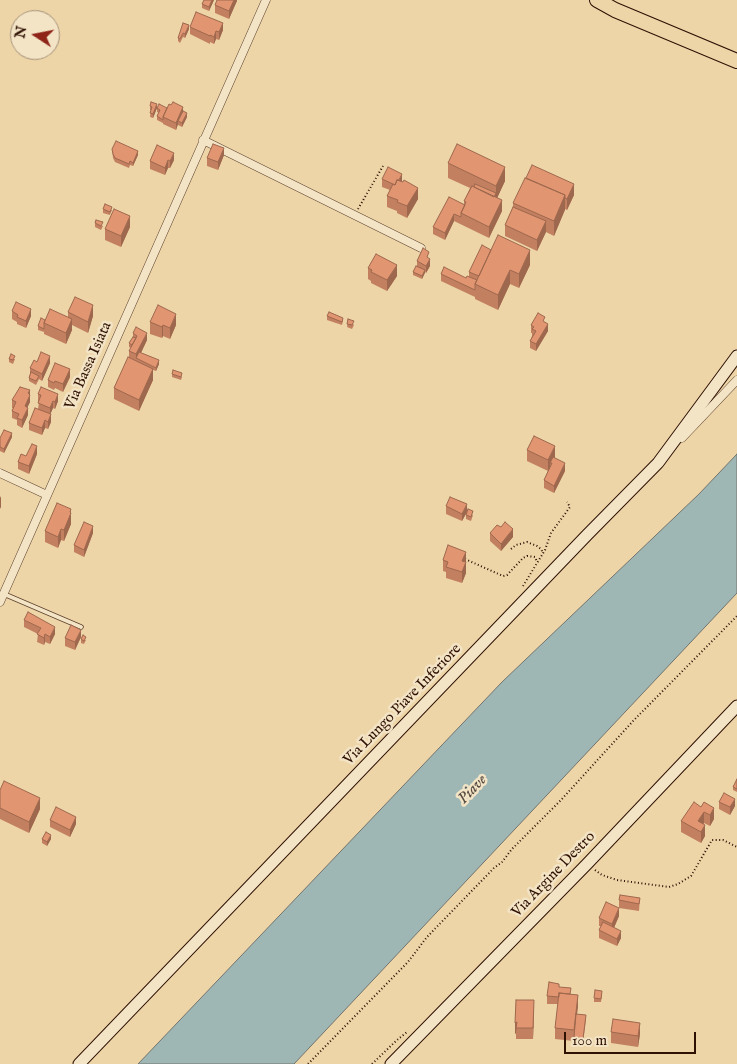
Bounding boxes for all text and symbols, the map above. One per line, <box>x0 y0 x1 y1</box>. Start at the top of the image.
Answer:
north arrow <box>10 10 60 60</box>
text: N <box>11 25 31 40</box>
street label: Via Bassa Isiata <box>62 319 116 413</box>
street label: Via Lungo Piave Inferiore <box>340 641 466 769</box>
water label: Piave <box>454 771 492 809</box>
street label: Via Argine Destro <box>508 828 600 922</box>
scale bar <box>567 1022 700 1054</box>
text: 100 m <box>572 1031 607 1050</box>

